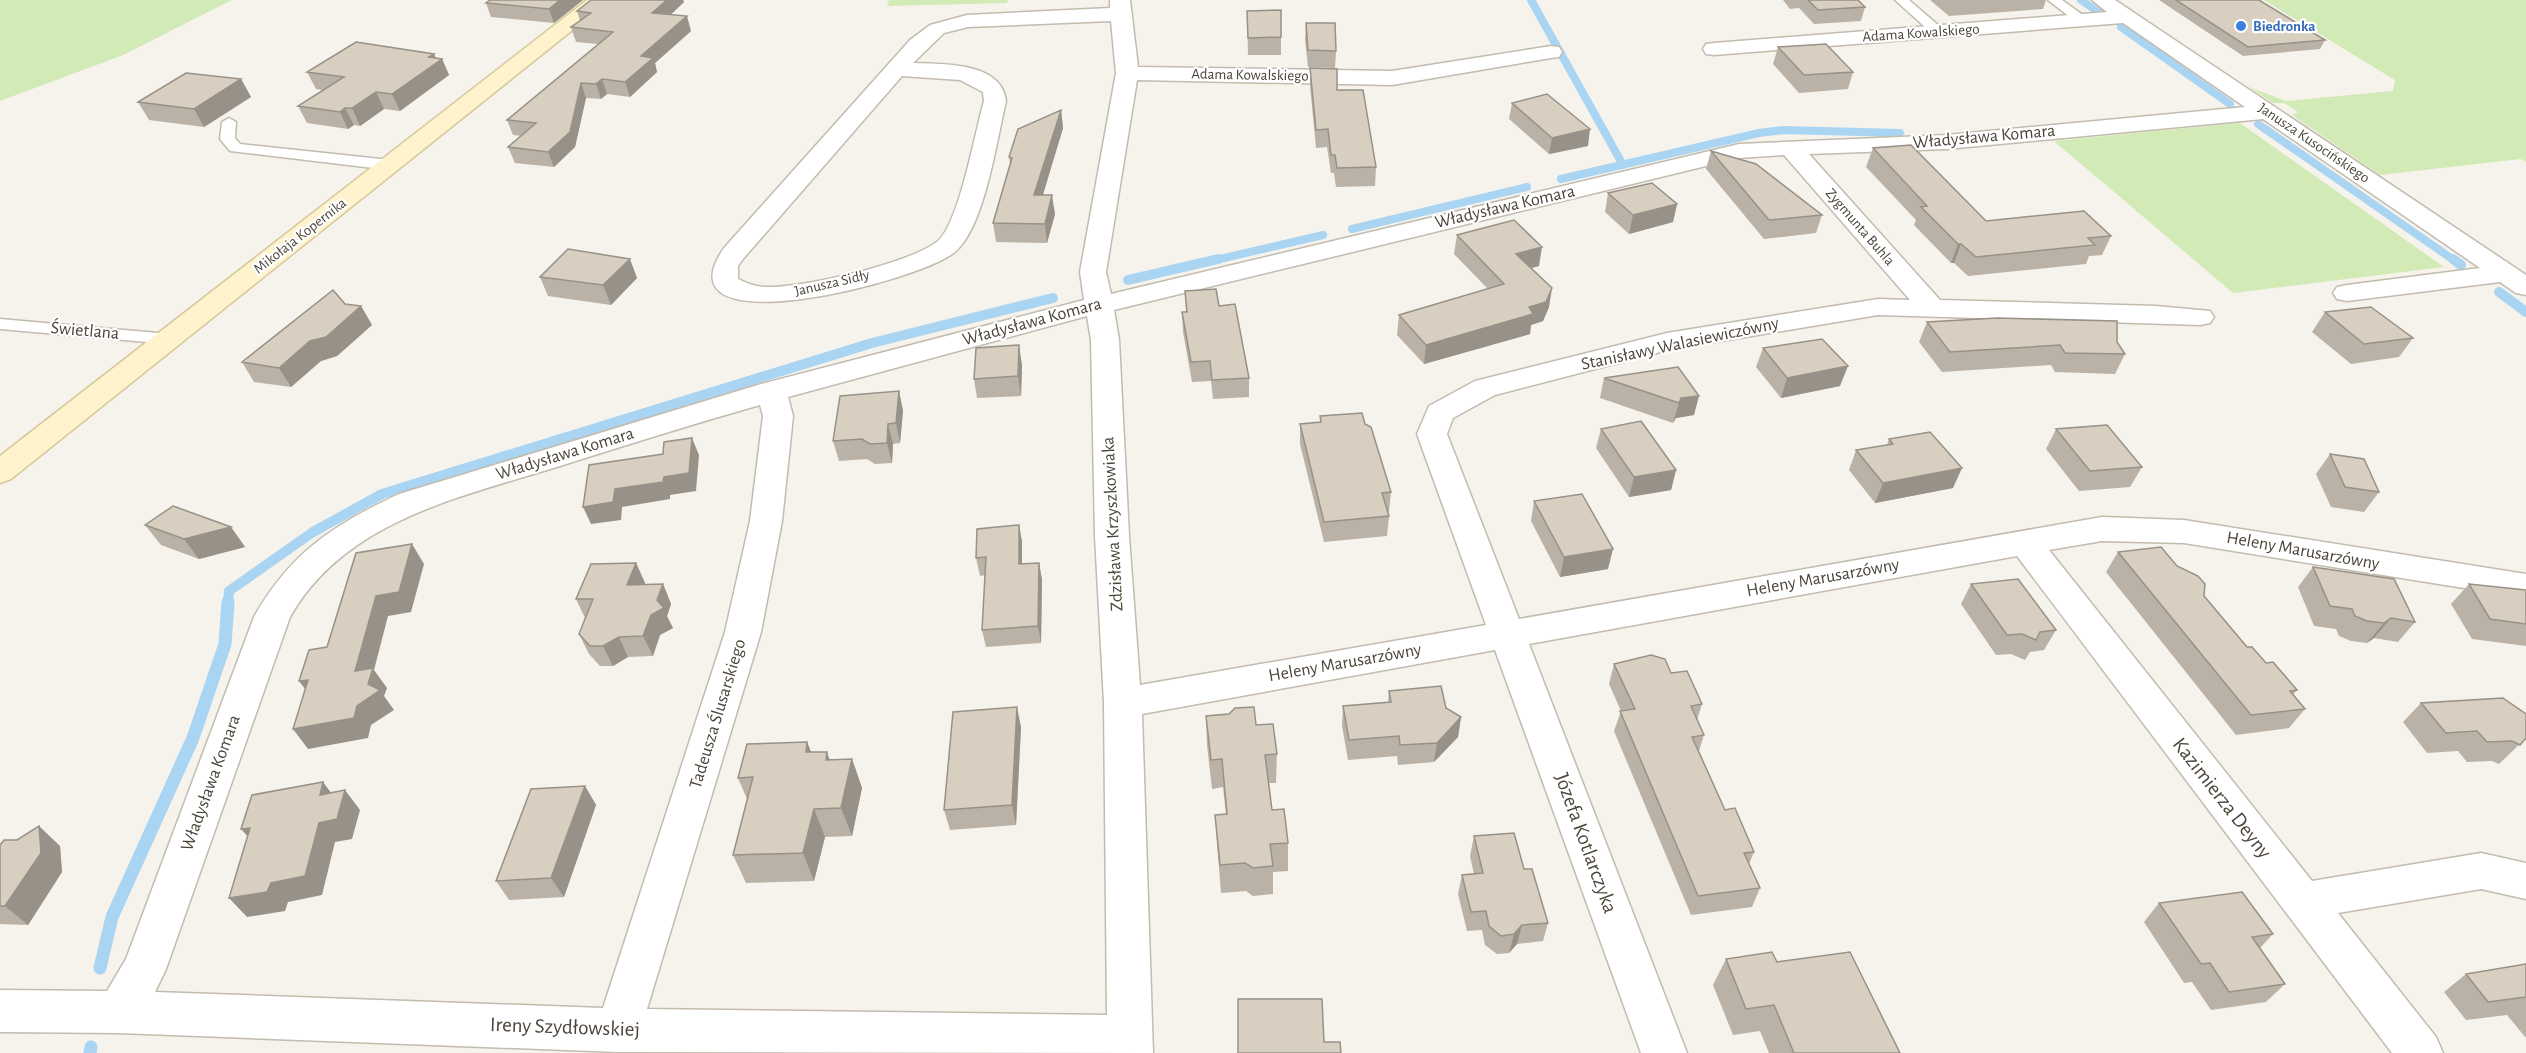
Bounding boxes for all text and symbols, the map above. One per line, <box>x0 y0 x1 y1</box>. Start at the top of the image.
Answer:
marker: Biedronka <box>2234 19 2248 33</box>
place label: Biedronka <box>2253 19 2315 34</box>
street label: Adama Kowalskiego <box>1862 21 1980 45</box>
street label: Adama Kowalskiego <box>1191 66 1309 84</box>
street label: Janusza Kusocińskiego <box>2256 100 2372 186</box>
street label: Władysława Komara <box>1912 122 2056 152</box>
street label: Władysława Komara <box>1433 182 1577 232</box>
street label: Zygmunta Buhla <box>1823 186 1897 268</box>
street label: Mikołaja Kopernika <box>251 195 349 277</box>
street label: Janusza Sidły <box>793 267 872 299</box>
street label: Władysława Komara <box>961 295 1103 349</box>
street label: Stanisławy Walasiewiczówny <box>1580 314 1781 374</box>
street label: Świetlana <box>50 316 120 343</box>
street label: Władysława Komara <box>494 424 636 484</box>
street label: Zdzisława Krzyszkowiaka <box>1099 436 1127 612</box>
street label: Heleny Marusarzówny <box>2225 529 2381 573</box>
street label: Heleny Marusarzówny <box>1745 556 1901 600</box>
street label: Tadeusza Ślusarskiego <box>684 636 749 791</box>
street label: Heleny Marusarzówny <box>1267 641 1423 685</box>
street label: Władysława Komara <box>178 713 244 853</box>
street label: Kazimierza Deyny <box>2169 734 2275 862</box>
street label: Józefa Kotlarczyka <box>1551 770 1621 916</box>
street label: Ireny Szydłowskiej <box>490 1014 640 1040</box>

